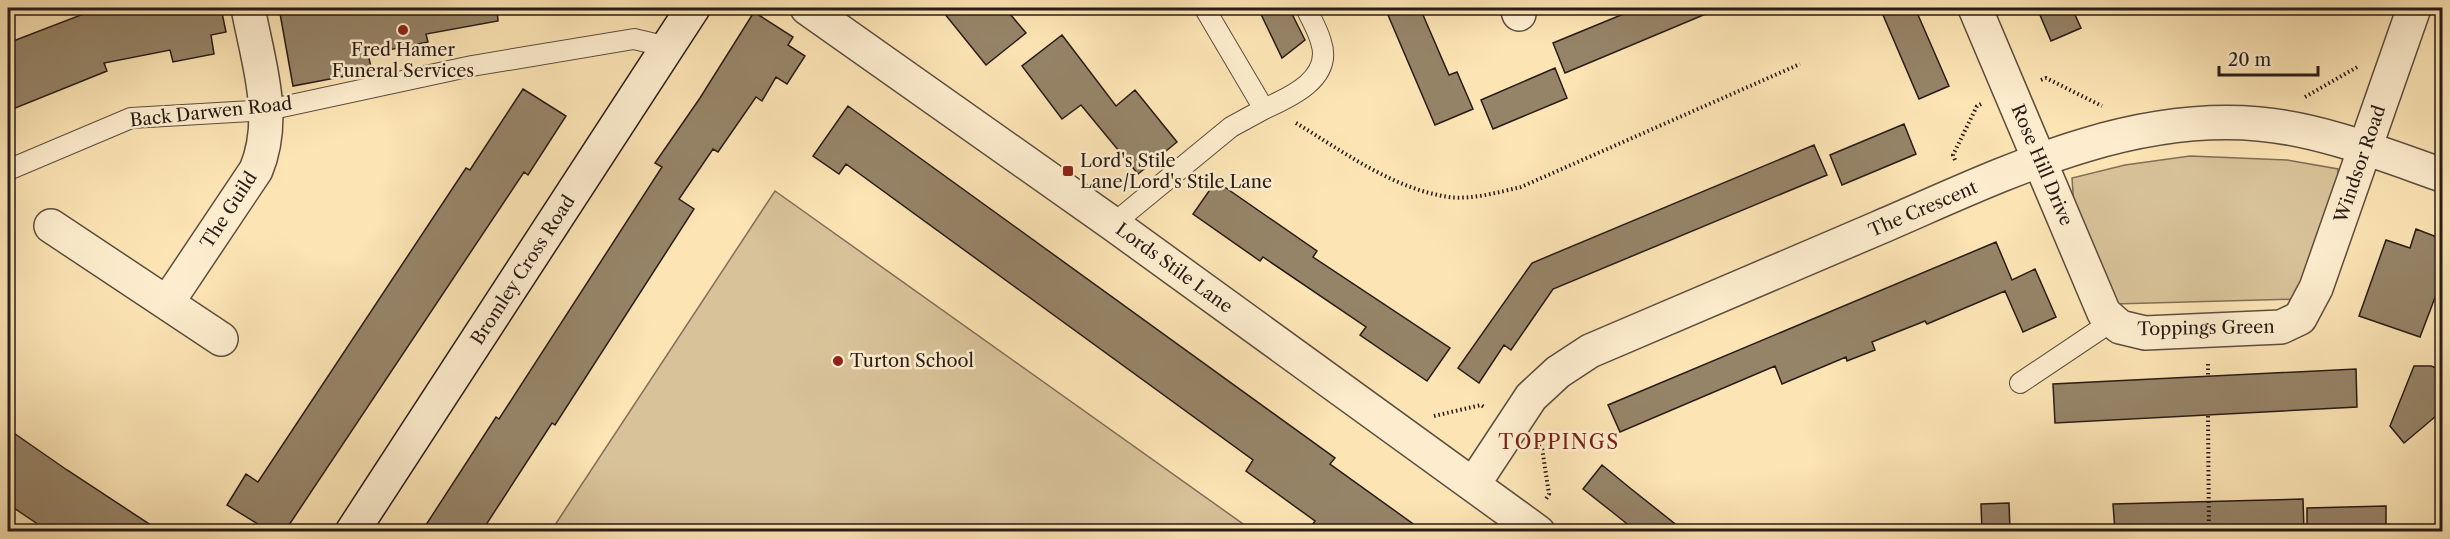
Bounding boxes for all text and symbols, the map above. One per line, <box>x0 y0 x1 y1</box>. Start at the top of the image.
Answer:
marker: Fred Hamer Funeral Services <box>396 23 410 37</box>
place label: Fred Hamer Funeral Services <box>332 39 474 82</box>
scale bar <box>2219 39 2318 77</box>
text: 20 m <box>2228 49 2272 71</box>
street label: Back Darwen Road <box>129 93 293 131</box>
street label: Rose Hill Drive <box>2006 101 2078 229</box>
street label: Windsor Road <box>2329 102 2390 227</box>
place label: Lord's Stile Lane/Lord's Stile Lane <box>1080 150 1272 193</box>
marker: Lord's Stile Lane/Lord's Stile Lane <box>1061 164 1075 178</box>
street label: The Guild <box>196 167 262 252</box>
street label: The Crescent <box>1865 176 1981 242</box>
street label: Bromley Cross Road <box>466 191 580 349</box>
street label: Lords Stile Lane <box>1111 218 1237 318</box>
street label: Toppings Green <box>2137 316 2275 340</box>
place label: Turton School <box>850 350 974 372</box>
marker: Turton School <box>831 354 845 368</box>
district label: TOPPINGS <box>1498 430 1620 454</box>

